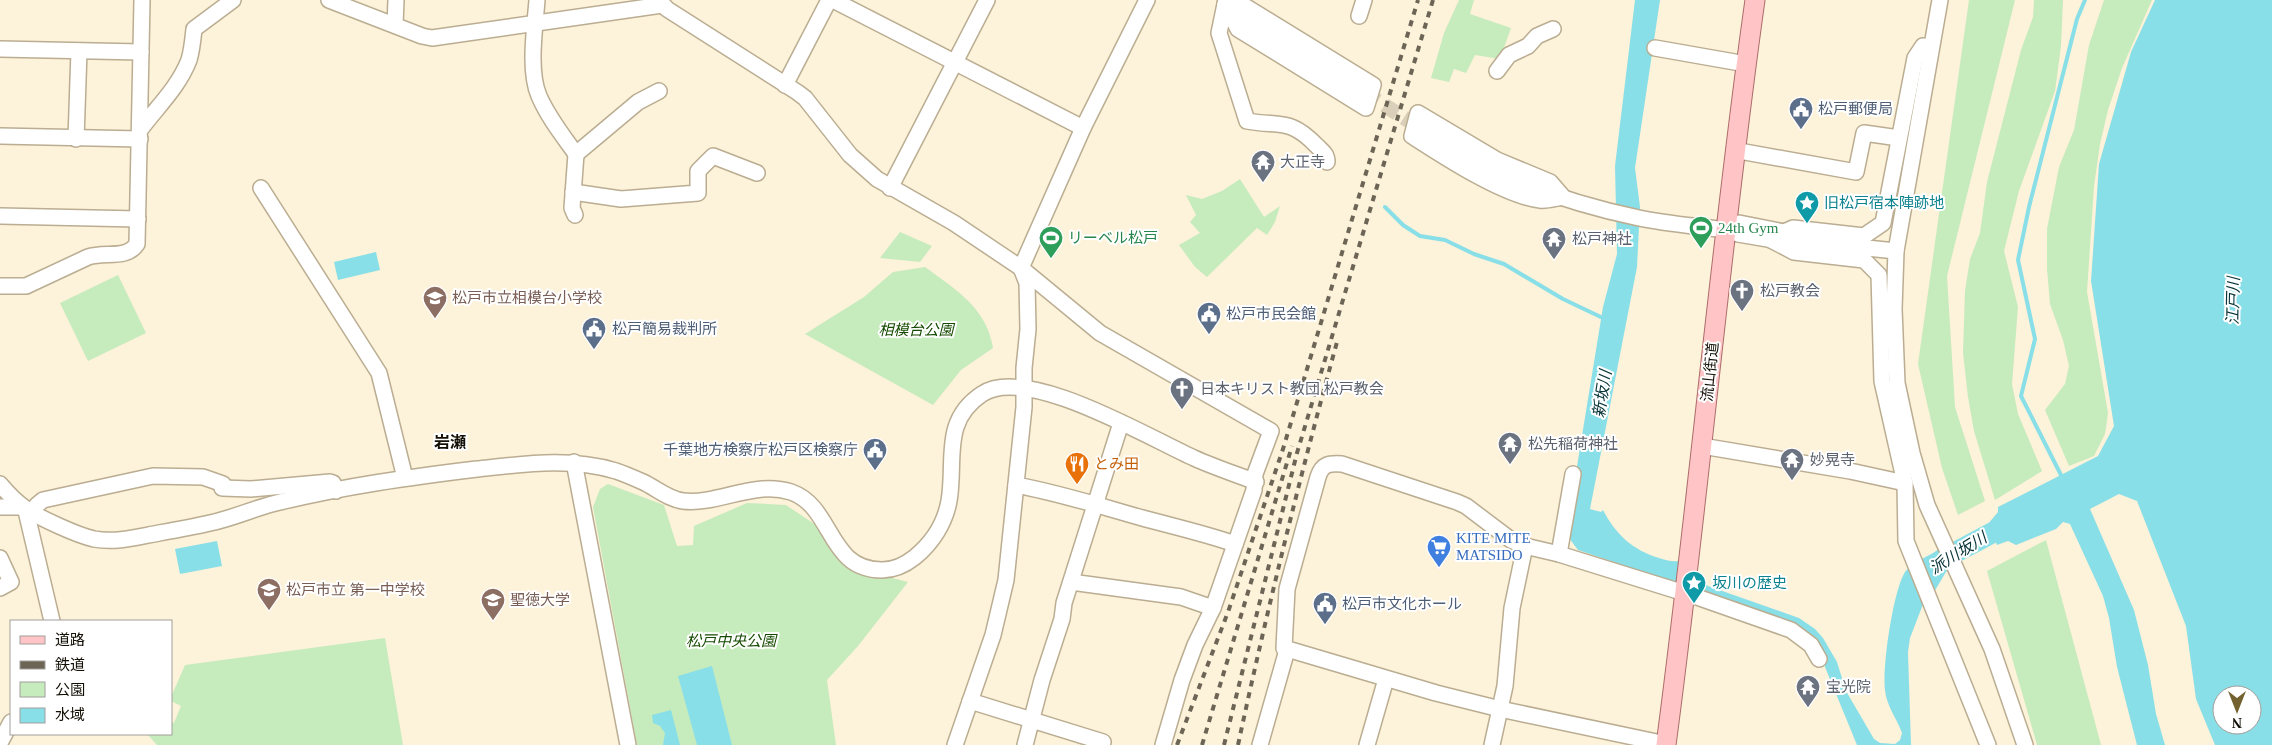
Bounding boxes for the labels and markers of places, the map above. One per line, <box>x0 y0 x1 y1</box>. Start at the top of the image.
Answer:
public building icon: 松戸郵便局 <box>1788 96 1814 130</box>
place label: 松戸郵便局 <box>1818 101 1893 117</box>
temple icon: 大正寺 <box>1250 149 1276 183</box>
place label: 大正寺 <box>1280 154 1325 170</box>
place icon: 旧松戸宿本陣跡地 <box>1794 190 1820 224</box>
place label: 旧松戸宿本陣跡地 <box>1824 195 1944 211</box>
sports icon: 24th Gym <box>1688 215 1714 249</box>
place label: 24th Gym <box>1718 220 1779 236</box>
sports icon: リーベル松戸 <box>1038 225 1064 259</box>
temple icon: 松戸神社 <box>1541 226 1567 260</box>
place label: リーベル松戸 <box>1068 230 1158 246</box>
place label: 松戸神社 <box>1572 231 1632 247</box>
church icon: 松戸教会 <box>1729 278 1755 312</box>
place label: 松戸教会 <box>1760 283 1820 299</box>
school or university icon: 松戸市立相模台小学校 <box>422 285 448 319</box>
place label: 松戸市立相模台小学校 <box>452 290 602 306</box>
public building icon: 松戸市民会館 <box>1196 301 1222 335</box>
place label: 松戸市民会館 <box>1226 306 1316 322</box>
public building icon: 松戸簡易裁判所 <box>581 316 607 350</box>
place label: 松戸簡易裁判所 <box>612 321 717 337</box>
church icon: 日本キリスト教団 松戸教会 <box>1169 376 1195 410</box>
place label: 日本キリスト教団 松戸教会 <box>1200 381 1384 397</box>
temple icon: 松先稲荷神社 <box>1497 431 1523 465</box>
place label: 松先稲荷神社 <box>1528 436 1618 452</box>
public building icon: 千葉地方検察庁松戸区検察庁 <box>862 437 888 471</box>
place label: 千葉地方検察庁松戸区検察庁 <box>663 442 858 458</box>
temple icon: 妙晃寺 <box>1779 447 1805 481</box>
restaurant icon: とみ田 <box>1064 451 1090 485</box>
place label: 妙晃寺 <box>1810 452 1855 468</box>
place label: とみ田 <box>1094 456 1139 472</box>
place label: KITE MITE MATSIDO <box>1456 530 1531 563</box>
supermarket icon: KITE MITE MATSIDO <box>1426 534 1452 568</box>
place icon: 坂川の歴史 <box>1681 570 1707 604</box>
place label: 坂川の歴史 <box>1712 575 1787 591</box>
school or university icon: 松戸市立 第一中学校 <box>256 577 282 611</box>
place label: 松戸市立 第一中学校 <box>286 582 425 598</box>
school or university icon: 聖徳大学 <box>480 587 506 621</box>
public building icon: 松戸市文化ホール <box>1312 591 1338 625</box>
place label: 聖徳大学 <box>510 592 570 608</box>
place label: 松戸市文化ホール <box>1342 596 1462 612</box>
temple icon: 宝光院 <box>1795 674 1821 708</box>
place label: 宝光院 <box>1826 679 1871 695</box>

